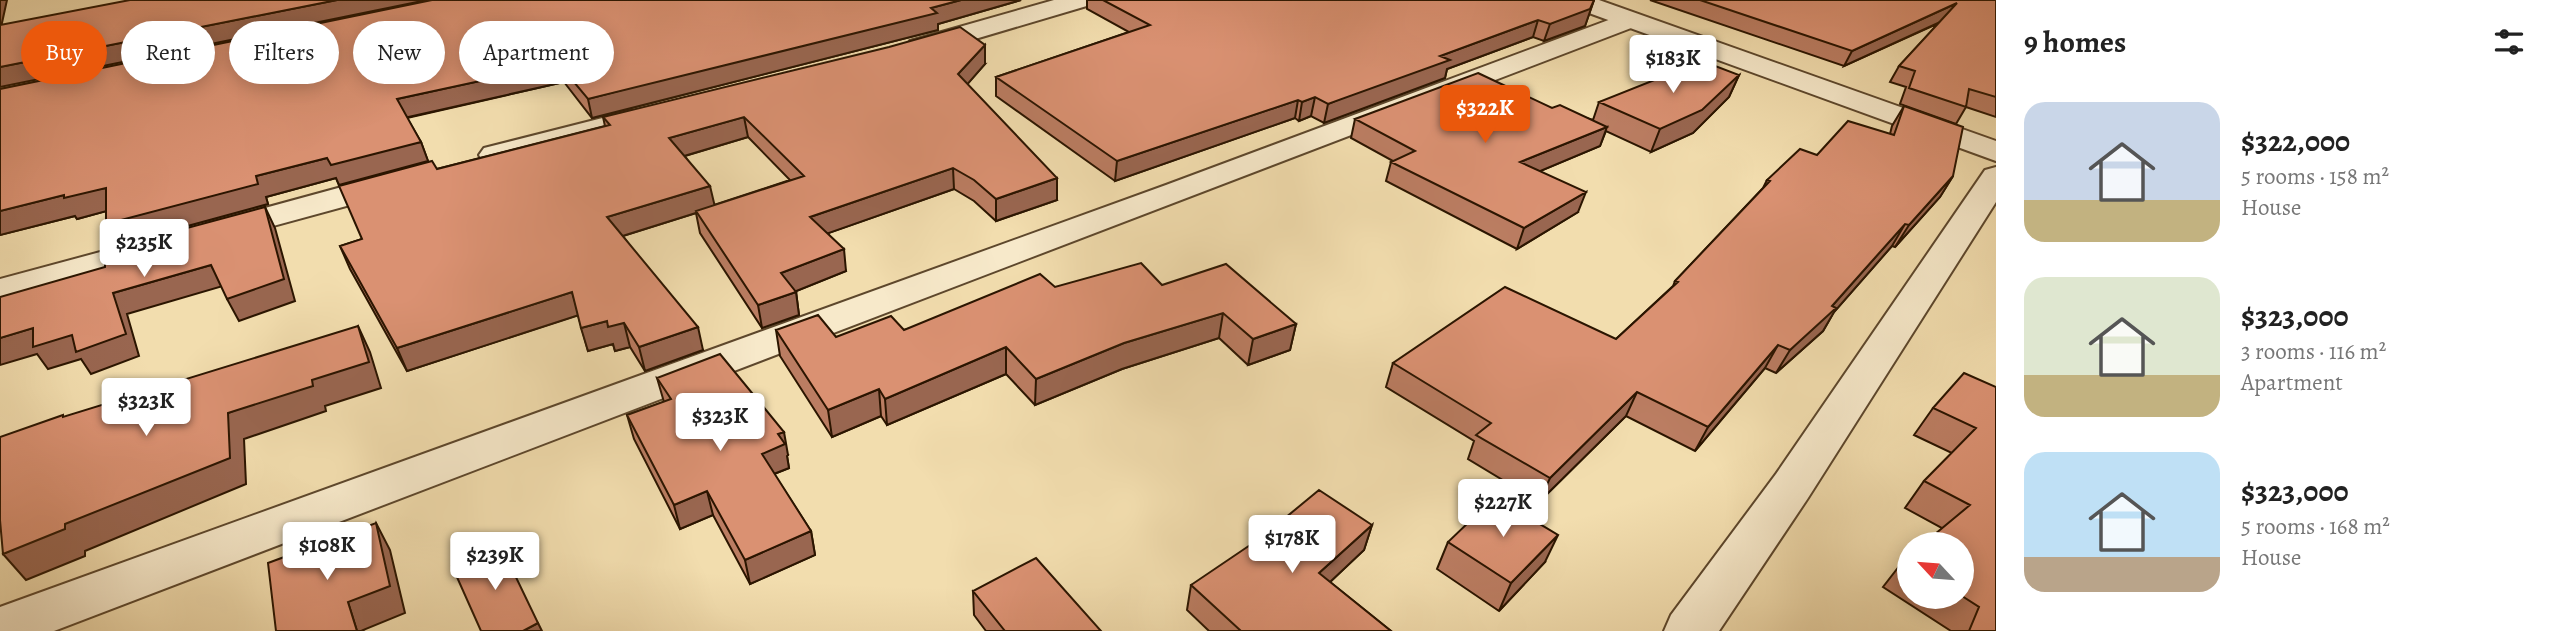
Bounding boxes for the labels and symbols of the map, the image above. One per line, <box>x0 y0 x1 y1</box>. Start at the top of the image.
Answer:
pin: $183K <box>1624 36 1722 95</box>
pin: $322K <box>1436 86 1534 145</box>
pin: $235K <box>95 219 193 279</box>
pin: $323K <box>97 378 195 438</box>
pin: $323K <box>671 393 769 453</box>
pin: $227K <box>1454 480 1552 539</box>
pin: $178K <box>1243 516 1341 575</box>
pin: $108K <box>278 522 376 582</box>
pin: $239K <box>446 532 544 592</box>
north arrow <box>1897 532 1974 609</box>

